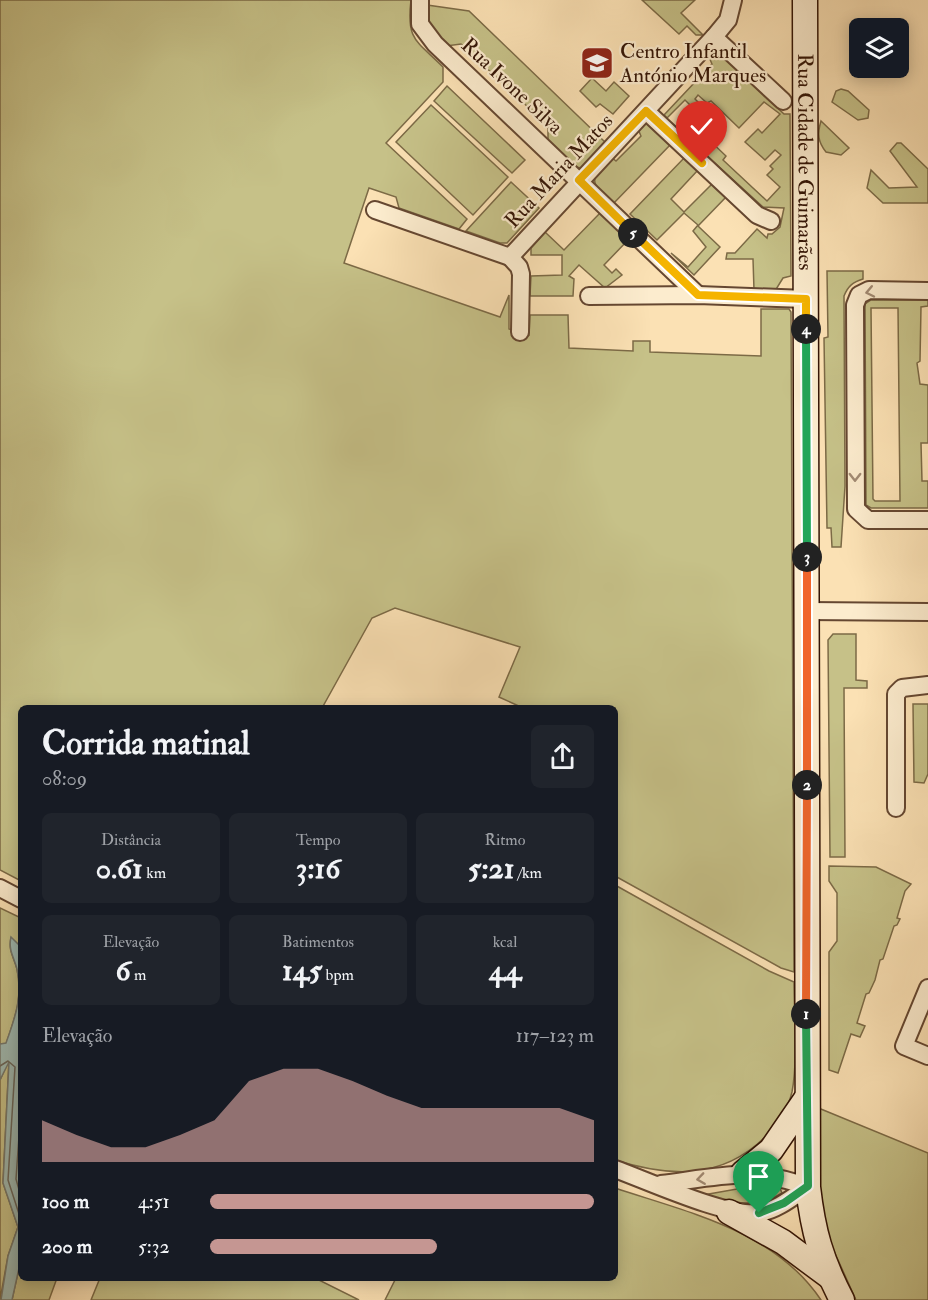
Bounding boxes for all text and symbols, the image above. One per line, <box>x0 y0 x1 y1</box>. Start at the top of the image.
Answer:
map controls <box>849 18 909 78</box>
button: layers <box>849 18 909 78</box>
street label: Rua Ivone Silva <box>455 32 569 140</box>
place label: Centro Infantil António Marques <box>619 38 766 89</box>
school or university icon: Centro Infantil António Marques <box>579 45 615 81</box>
street label: Rua Cidade de Guimarães <box>792 53 819 271</box>
pin <box>676 101 727 163</box>
street label: Rua Maria Matos <box>499 108 619 234</box>
icon: check <box>685 110 718 143</box>
pin: 5 <box>618 218 648 248</box>
text: 5 <box>629 223 637 243</box>
one-way arrow <box>865 285 875 298</box>
pin: 4 <box>791 314 821 344</box>
text: 4 <box>802 319 810 339</box>
one-way arrow <box>849 473 862 482</box>
pin: 3 <box>792 542 822 572</box>
text: 3 <box>804 547 810 567</box>
text: Corrida matinal <box>42 723 250 764</box>
button: share <box>531 725 594 788</box>
text: 08:09 <box>42 766 87 791</box>
pin: 2 <box>792 770 822 800</box>
text: 2 <box>803 775 811 795</box>
text: Distância <box>101 830 161 850</box>
text: Tempo <box>296 830 340 850</box>
text: Ritmo <box>485 830 525 850</box>
text: 0.61 <box>96 850 143 887</box>
text: 3:16 <box>296 850 340 887</box>
text: 5:21 <box>468 850 514 887</box>
text: km <box>143 863 166 883</box>
text: /km <box>514 863 542 883</box>
text: Elevação <box>103 932 159 952</box>
text: Batimentos <box>282 932 354 952</box>
text: kcal <box>493 932 517 952</box>
text: 6 <box>116 952 131 989</box>
text: 145 <box>282 952 322 989</box>
text: 44 <box>489 952 521 989</box>
text: m <box>131 965 146 985</box>
text: bpm <box>322 965 354 985</box>
pin: 1 <box>791 999 821 1029</box>
text: 1 <box>803 1004 809 1024</box>
text: Elevação <box>42 1023 112 1048</box>
text: 117–123 m <box>516 1023 594 1048</box>
pin <box>733 1151 784 1213</box>
icon: arrive <box>742 1160 775 1193</box>
one-way arrow <box>697 1172 706 1185</box>
text: 100 m <box>42 1189 89 1214</box>
text: 4:51 <box>138 1189 170 1214</box>
text: 200 m <box>42 1234 92 1259</box>
text: 5:32 <box>138 1234 170 1259</box>

